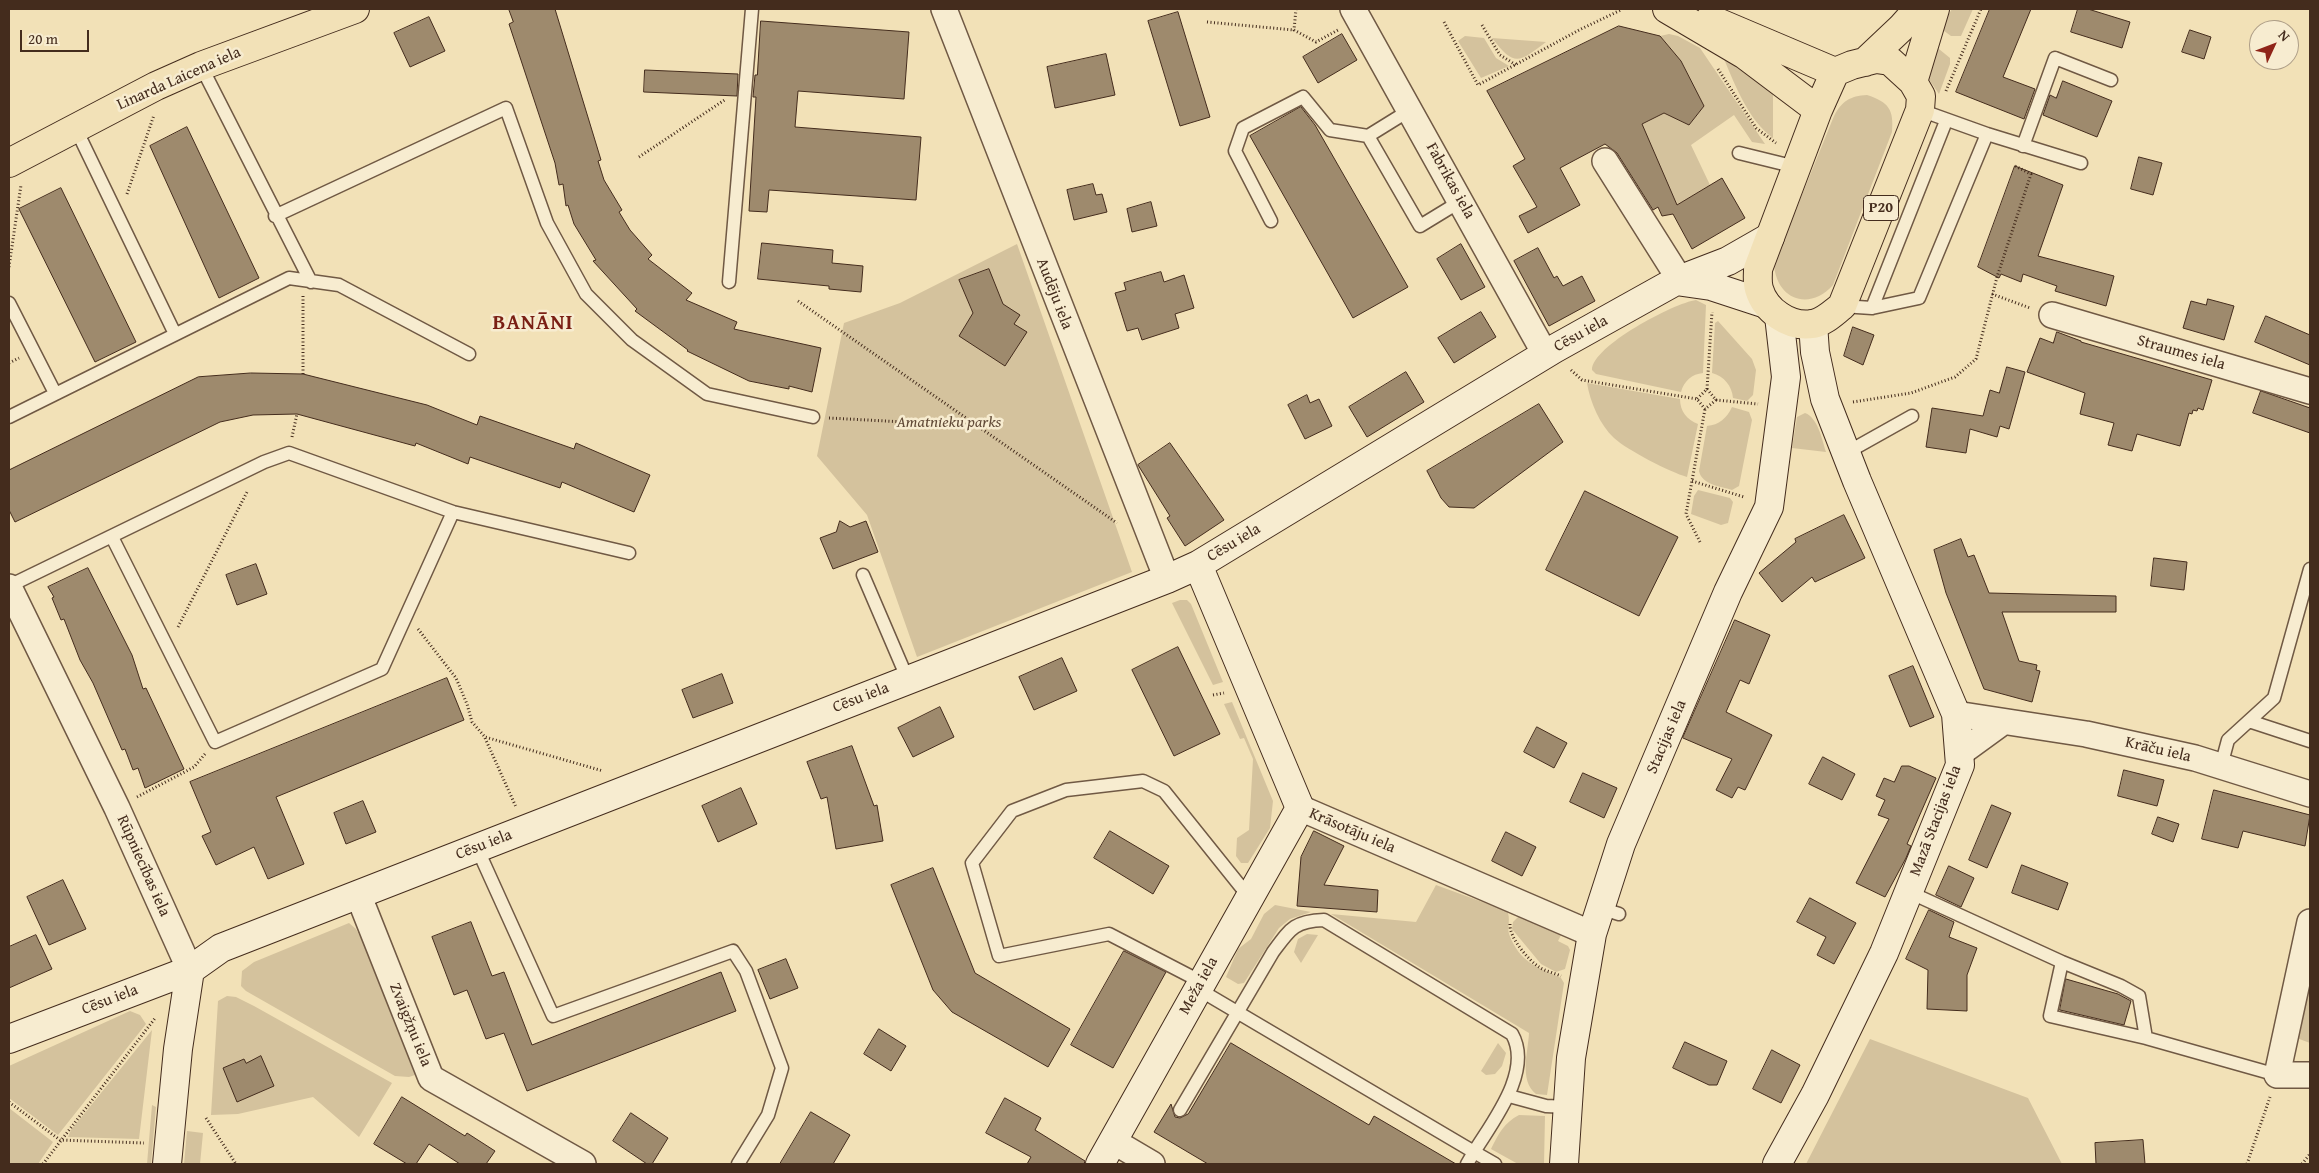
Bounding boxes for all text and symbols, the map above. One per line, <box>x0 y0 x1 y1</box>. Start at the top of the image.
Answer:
scale bar <box>22 20 91 52</box>
north arrow <box>2249 20 2299 70</box>
text: N <box>2274 25 2295 46</box>
text: 20 m <box>28 28 58 49</box>
street label: Linarda Laicena iela <box>114 43 244 115</box>
street label: Fabrikas iela <box>1421 140 1479 222</box>
road number: P20 <box>1864 196 1898 220</box>
street label: Audēju iela <box>1032 256 1076 332</box>
district label: BANĀNI <box>492 311 574 337</box>
street label: Cēsu iela <box>1551 311 1611 357</box>
street label: Straumes iela <box>2135 331 2227 375</box>
park label: Amatnieku parks <box>897 413 1001 433</box>
street label: Cēsu iela <box>1204 520 1264 566</box>
street label: Cēsu iela <box>830 679 892 717</box>
street label: Stacijas iela <box>1643 697 1691 777</box>
street label: Krāču iela <box>2123 733 2193 767</box>
street label: Mazā Stacijas iela <box>1906 763 1966 879</box>
street label: Krāsotāju iela <box>1306 804 1398 858</box>
street label: Rūpniecības iela <box>112 812 174 920</box>
street label: Cēsu iela <box>453 826 515 864</box>
street label: Meža iela <box>1175 954 1223 1018</box>
street label: Zvaigžņu iela <box>385 980 435 1070</box>
street label: Cēsu iela <box>79 981 141 1019</box>

